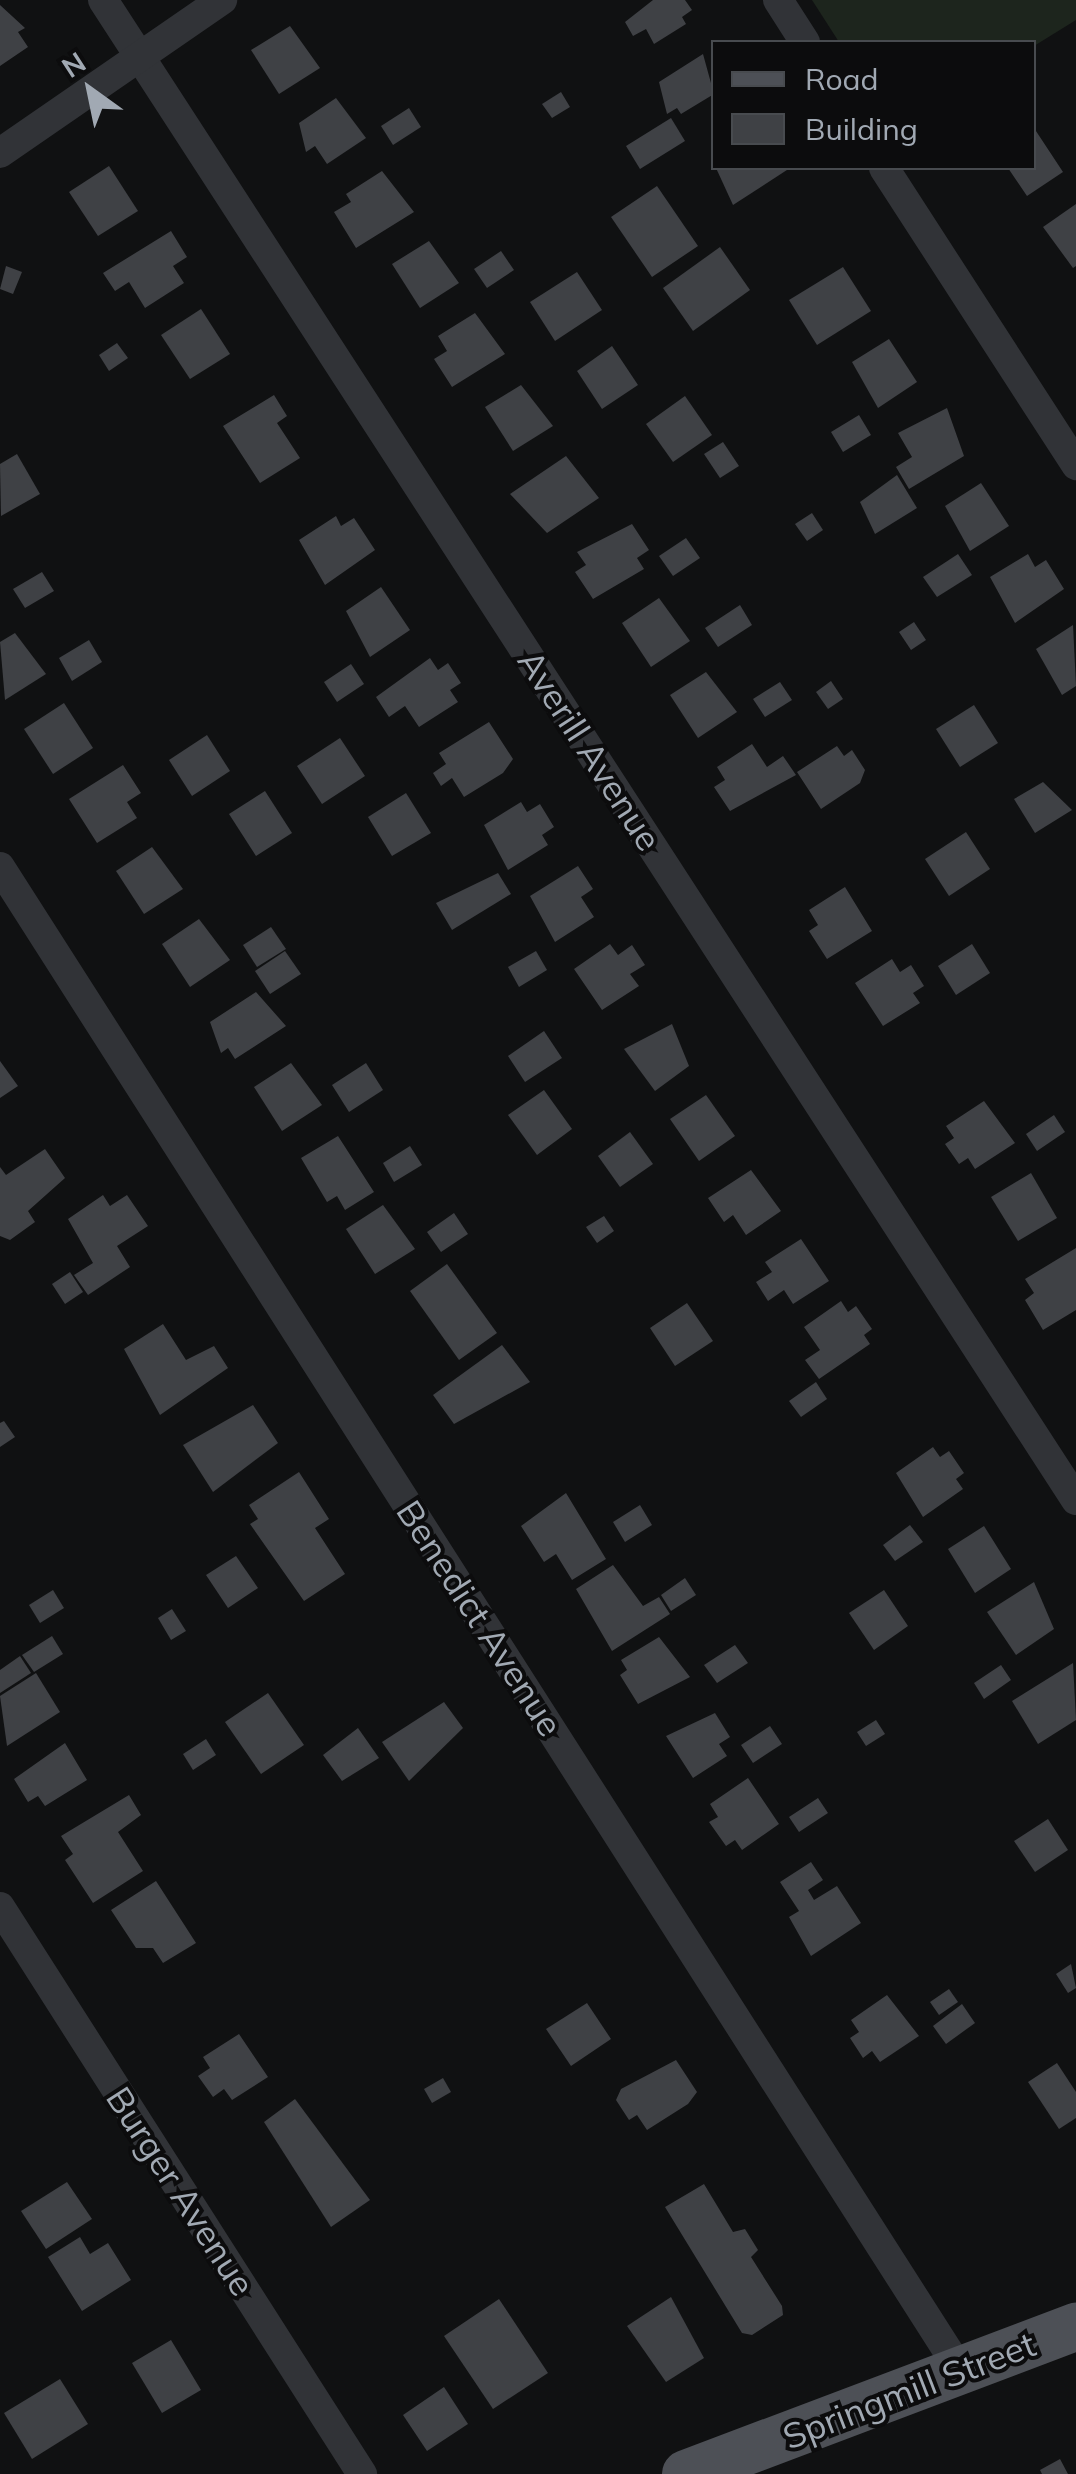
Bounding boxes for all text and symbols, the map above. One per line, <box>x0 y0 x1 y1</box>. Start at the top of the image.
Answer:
north arrow <box>40 40 140 140</box>
legend <box>711 40 1036 170</box>
text: N <box>55 44 92 85</box>
text: Road <box>805 60 879 98</box>
text: Building <box>805 110 918 148</box>
street label: Averill Avenue <box>510 642 670 858</box>
street label: Benedict Avenue <box>388 1492 572 1744</box>
street label: Burger Avenue <box>98 2079 264 2303</box>
street label: Springmill Street <box>777 2323 1041 2457</box>

